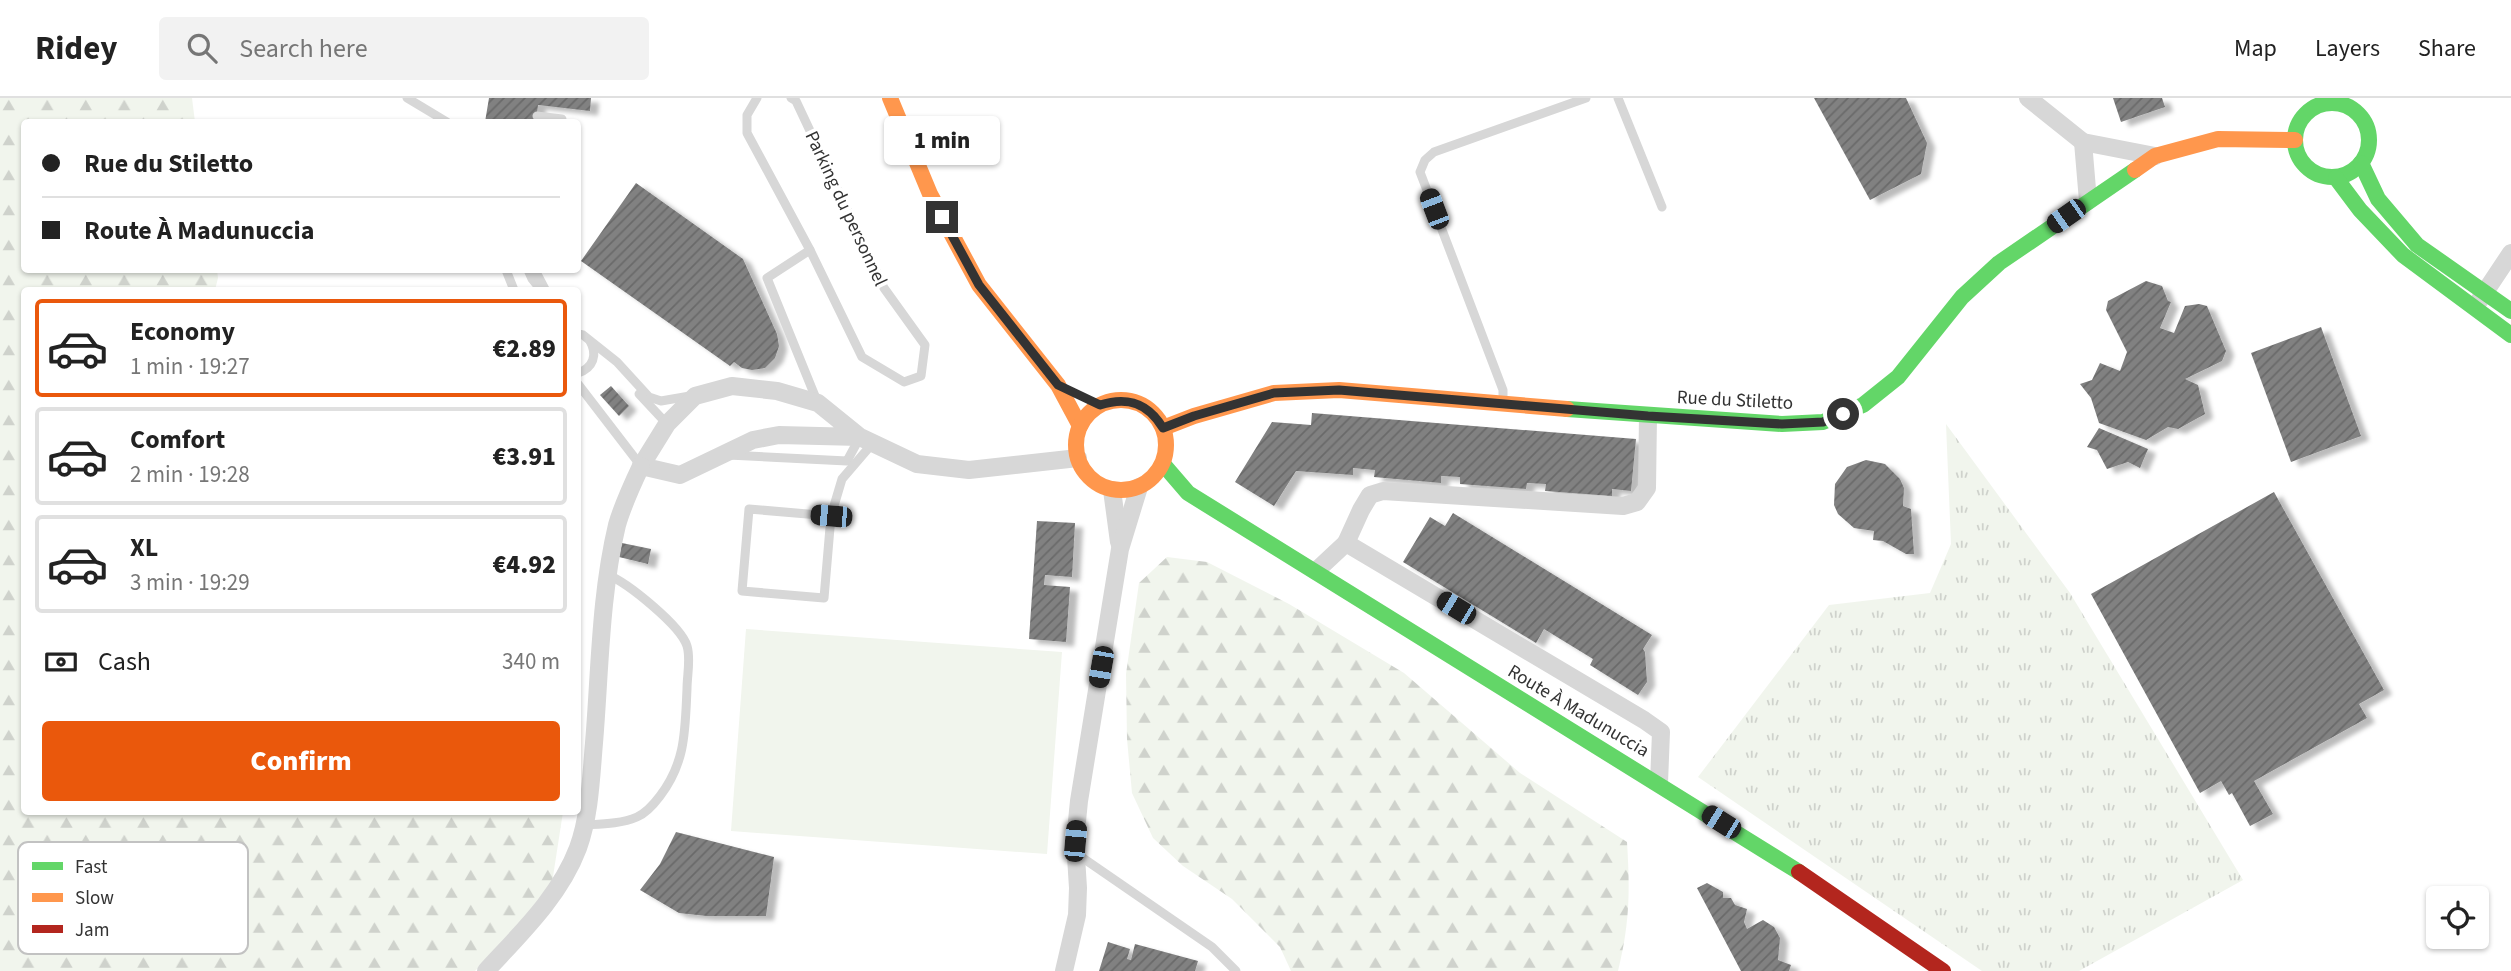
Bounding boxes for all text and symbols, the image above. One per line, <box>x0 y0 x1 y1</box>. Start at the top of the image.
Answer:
search box <box>159 17 649 80</box>
text: Ridey <box>35 25 117 72</box>
icon: search <box>183 29 221 67</box>
text: Search here <box>239 30 368 67</box>
text: Map <box>2234 31 2277 66</box>
text: Layers <box>2315 31 2380 66</box>
text: Share <box>2418 31 2476 66</box>
callout: 1 min <box>884 116 1000 164</box>
text: 1 min <box>914 124 970 157</box>
street label: Parking du personnel <box>798 127 894 291</box>
text: Rue du Stiletto <box>84 145 253 182</box>
car <box>1417 186 1452 232</box>
car <box>2043 195 2090 237</box>
route end <box>926 201 958 233</box>
text: Route À Madunuccia <box>84 212 314 249</box>
text: Economy <box>130 313 235 350</box>
icon: car <box>46 317 109 380</box>
text: €2.89 <box>492 330 556 367</box>
text: 1 min · 19:27 <box>130 350 250 383</box>
street label: Rue du Stiletto <box>1676 384 1794 417</box>
route start <box>1827 398 1859 430</box>
text: Comfort <box>130 421 225 458</box>
icon: car <box>46 425 109 488</box>
text: €3.91 <box>492 438 556 475</box>
text: 2 min · 19:28 <box>130 458 250 491</box>
car <box>810 504 853 528</box>
text: XL <box>130 529 158 566</box>
icon: car <box>46 533 109 596</box>
text: €4.92 <box>492 546 556 583</box>
text: 3 min · 19:29 <box>130 566 250 599</box>
car <box>1433 588 1480 628</box>
icon: cash <box>42 643 80 681</box>
text: Cash <box>98 643 151 680</box>
car <box>1088 644 1115 690</box>
text: 340 m <box>502 645 560 678</box>
street label: Route À Madunuccia <box>1502 658 1654 764</box>
button: Confirm <box>42 721 560 801</box>
car <box>1698 802 1745 842</box>
car <box>1063 819 1088 863</box>
legend <box>18 842 248 954</box>
text: Fast <box>75 854 108 881</box>
text: Slow <box>75 885 114 912</box>
map controls <box>2426 886 2489 949</box>
button: locate <box>2426 886 2489 949</box>
text: Jam <box>75 917 109 944</box>

